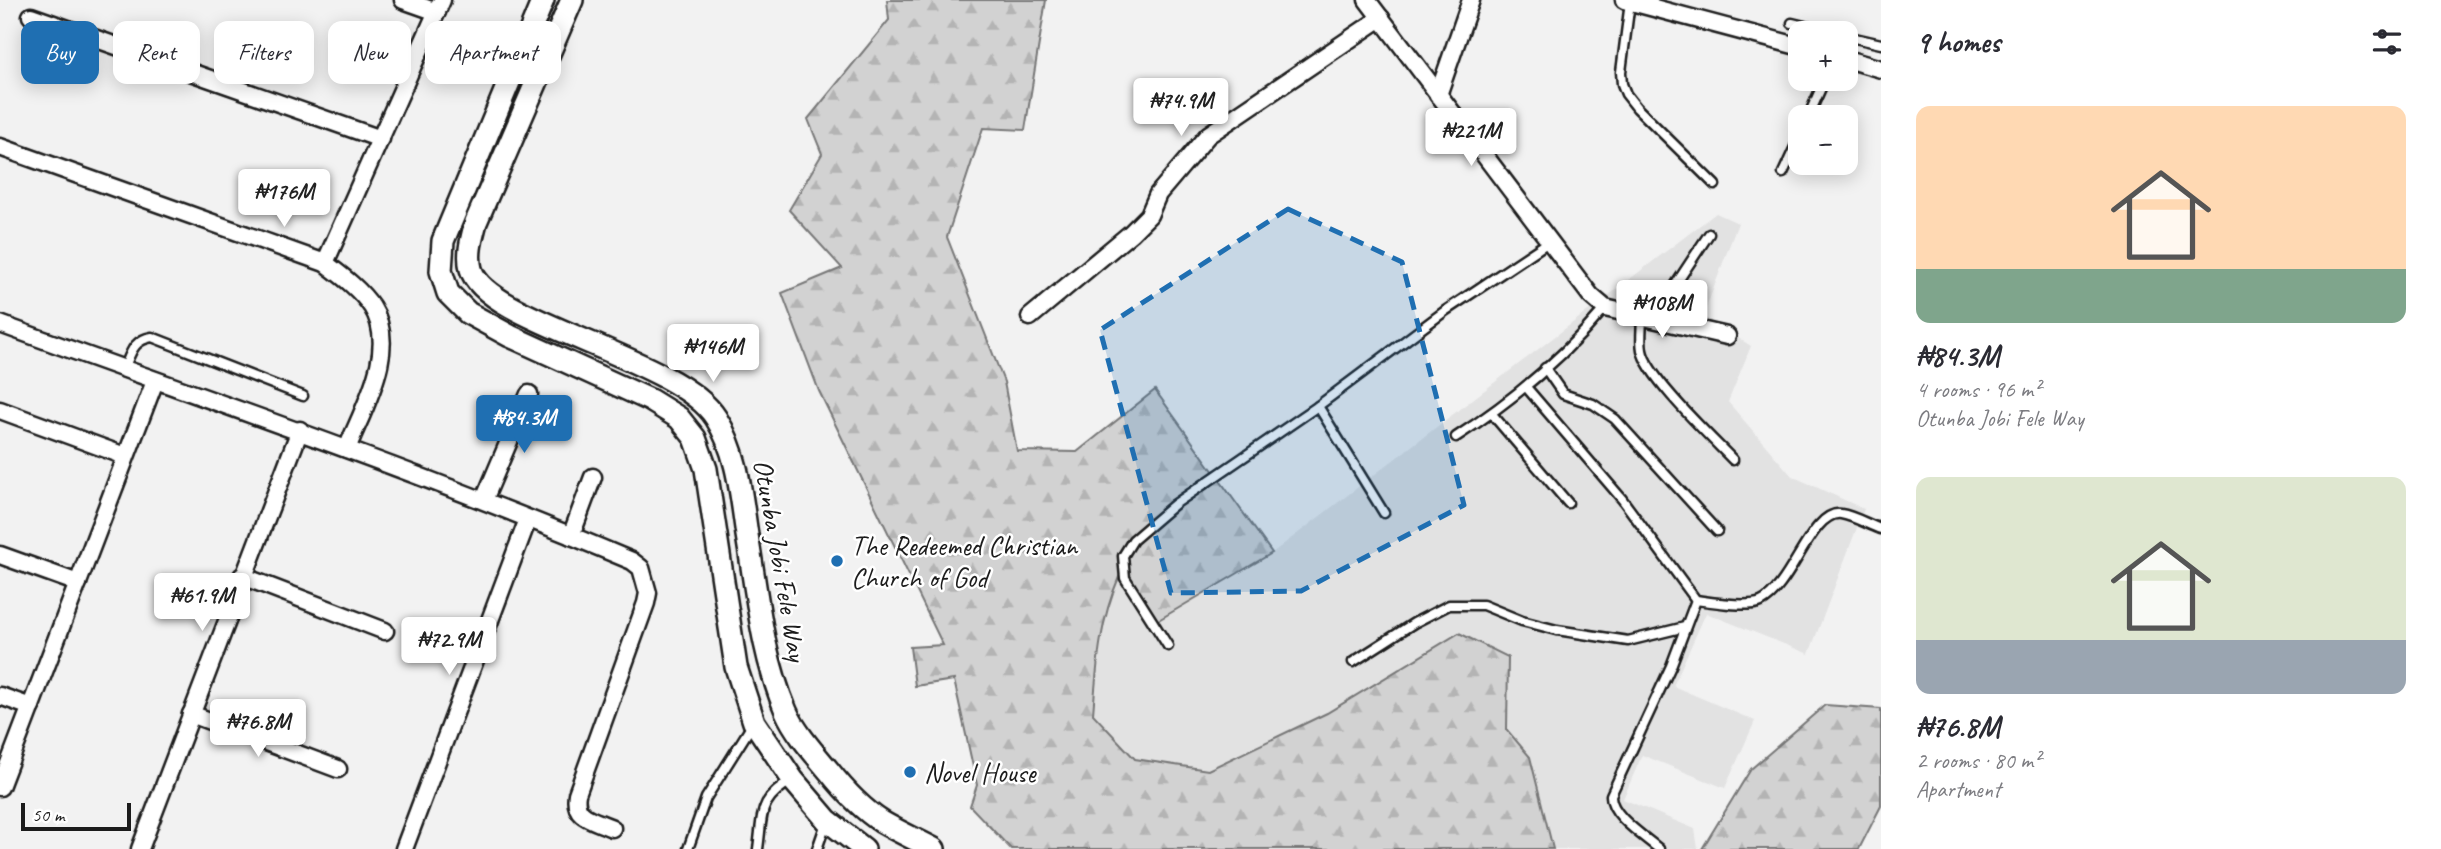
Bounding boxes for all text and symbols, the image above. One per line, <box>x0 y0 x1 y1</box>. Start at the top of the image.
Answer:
chip: Buy <box>21 21 99 84</box>
chip: Rent <box>113 21 200 84</box>
chip: Filters <box>214 21 314 84</box>
chip: New <box>328 21 411 84</box>
chip: Apartment <box>425 21 561 84</box>
map controls <box>1788 21 1858 175</box>
button: + <box>1788 21 1858 91</box>
text: 9 homes <box>1916 23 2000 61</box>
icon: filters <box>2368 23 2406 61</box>
pin: ₦74.9M <box>1124 78 1238 138</box>
text: ₦74.9M <box>1149 86 1213 115</box>
button: − <box>1788 105 1858 175</box>
pin: ₦221M <box>1422 108 1520 168</box>
text: ₦221M <box>1441 116 1501 145</box>
icon: home <box>2098 152 2224 278</box>
pin: ₦176M <box>235 170 333 229</box>
text: ₦176M <box>254 177 314 206</box>
pin: ₦108M <box>1613 280 1711 340</box>
text: ₦108M <box>1632 288 1692 317</box>
pin: ₦146M <box>664 324 762 384</box>
text: ₦146M <box>683 332 743 361</box>
text: ₦84.3M <box>1916 337 1999 375</box>
text: 4 rooms · 96 m² <box>1916 375 2040 404</box>
pin: ₦84.3M <box>467 396 581 455</box>
text: ₦84.3M <box>492 403 556 432</box>
text: Otunba Jobi Fele Way <box>1916 404 2084 433</box>
street label: Otunba Jobi Fele Way <box>746 457 816 666</box>
icon: home <box>2098 523 2224 649</box>
place label: The Redeemed Christian Church of God <box>851 528 1079 595</box>
marker: The Redeemed Christian Church of God <box>829 553 845 569</box>
pin: ₦61.9M <box>145 574 259 633</box>
text: ₦61.9M <box>170 581 234 610</box>
pin: ₦72.9M <box>392 618 506 677</box>
text: ₦72.9M <box>417 625 481 654</box>
pin: ₦76.8M <box>201 700 315 759</box>
text: ₦76.8M <box>226 707 290 736</box>
text: ₦76.8M <box>1916 708 2000 746</box>
text: 2 rooms · 80 m² <box>1916 746 2040 775</box>
place label: Novel House <box>924 755 1037 790</box>
marker: Novel House <box>902 764 918 780</box>
text: Apartment <box>1916 775 2001 804</box>
scale bar <box>21 800 131 832</box>
text: 50 m <box>32 803 64 827</box>

